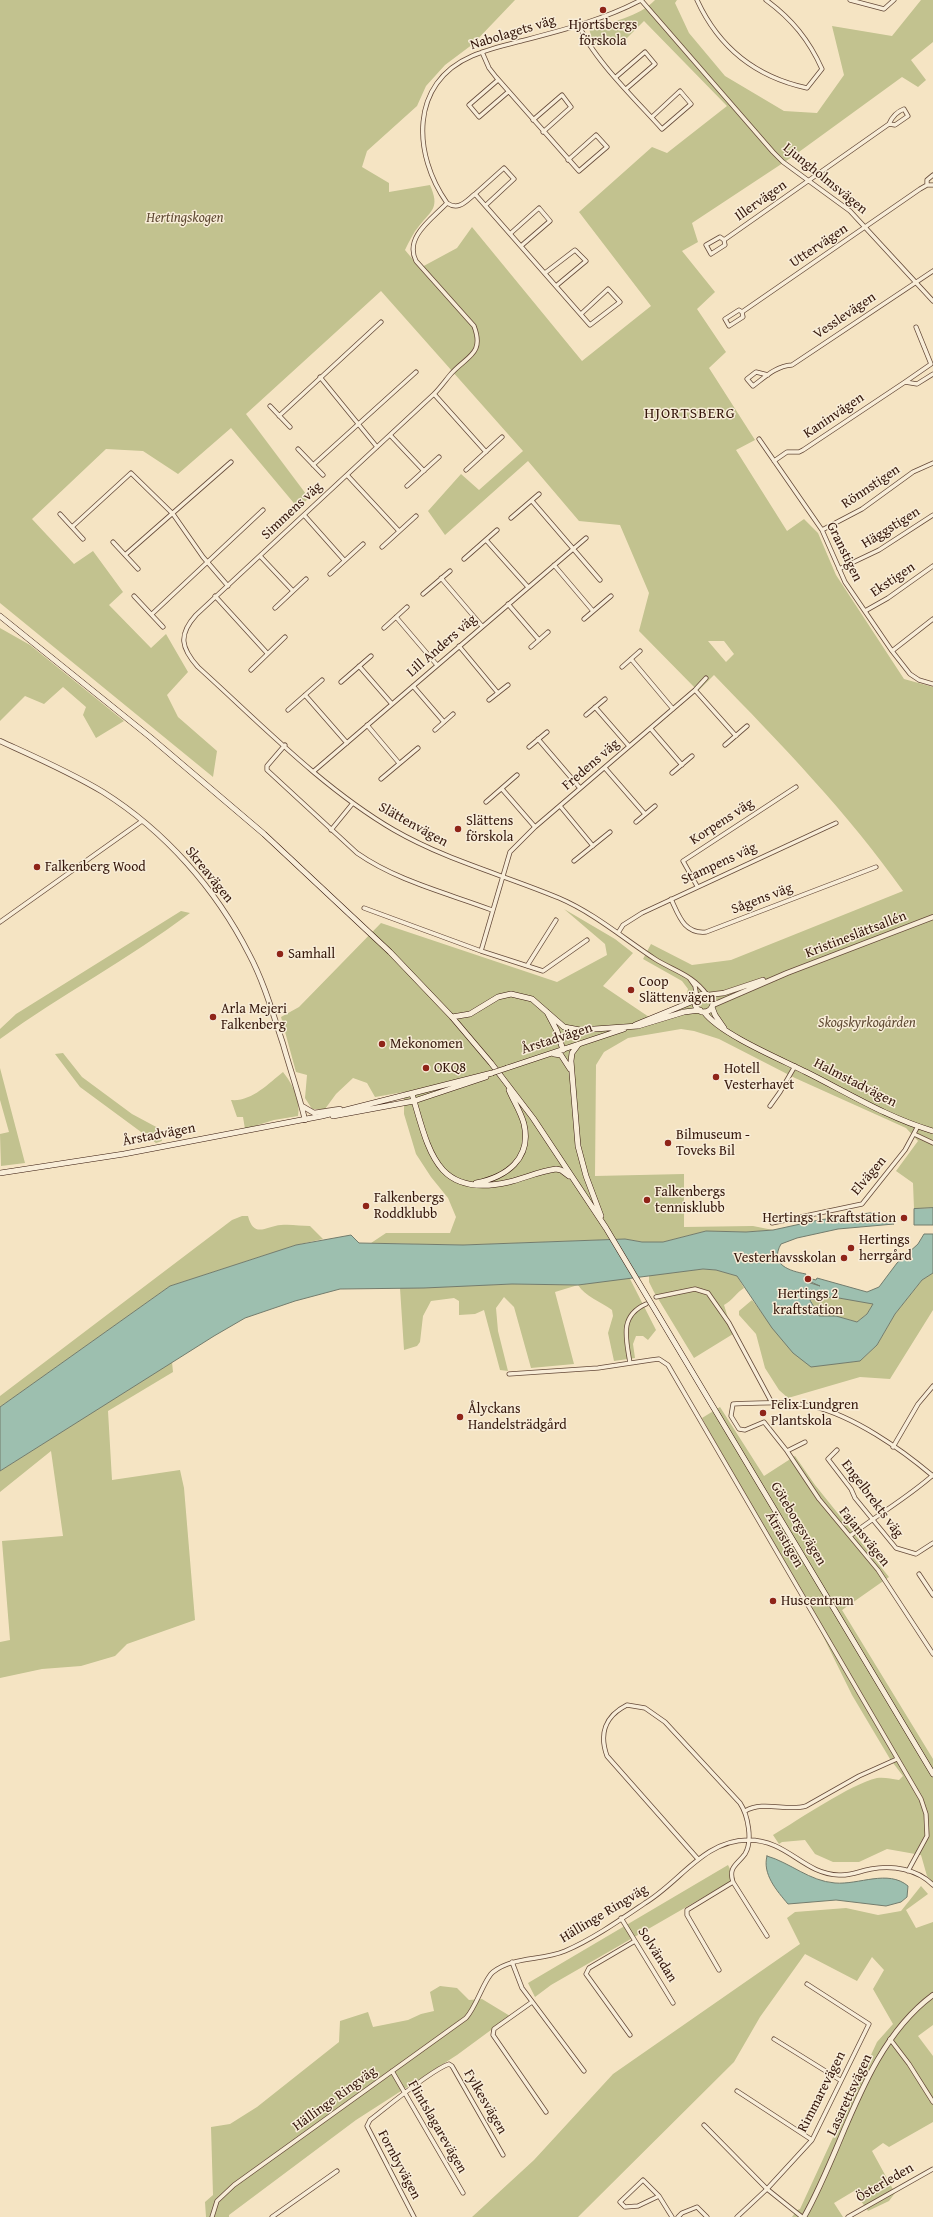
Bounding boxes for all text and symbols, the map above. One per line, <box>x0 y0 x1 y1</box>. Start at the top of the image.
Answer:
marker: Hjortsbergs förskola <box>598 5 608 15</box>
street label: Nabolagets väg <box>468 12 558 54</box>
place label: Hjortsbergs förskola <box>569 17 637 50</box>
street label: Ljungholmsvägen <box>779 140 871 218</box>
street label: Illervägen <box>732 177 790 225</box>
park label: Hertingskogen <box>146 210 224 226</box>
street label: Uttervägen <box>787 220 851 272</box>
street label: Vesslevägen <box>811 289 879 343</box>
street label: Kaninvägen <box>800 390 868 442</box>
district label: HJORTSBERG <box>644 405 736 423</box>
street label: Rönnstigen <box>839 461 903 513</box>
street label: Simmens väg <box>258 479 326 543</box>
street label: Häggstigen <box>859 503 923 553</box>
street label: Granstigen <box>822 519 866 585</box>
street label: Ekstigen <box>868 559 918 601</box>
street label: Lill Anders väg <box>404 611 480 681</box>
street label: Fredens väg <box>559 736 623 794</box>
street label: Korpens väg <box>687 795 757 849</box>
street label: Slättenvägen <box>375 799 451 851</box>
place label: Slättens förskola <box>466 813 513 846</box>
marker: Slättens förskola <box>453 824 463 834</box>
street label: Stampens väg <box>679 839 759 889</box>
street label: Skreavägen <box>181 843 237 907</box>
place label: Falkenberg Wood <box>45 859 146 875</box>
marker: Falkenberg Wood <box>32 862 42 872</box>
street label: Sågens väg <box>729 880 795 918</box>
street label: Kristineslättsallén <box>803 908 909 962</box>
place label: Samhall <box>288 946 335 962</box>
marker: Samhall <box>275 949 285 959</box>
place label: Coop Slättenvägen <box>639 974 716 1006</box>
marker: Coop Slättenvägen <box>626 985 636 995</box>
place label: Arla Mejeri Falkenberg <box>221 1001 287 1034</box>
marker: Arla Mejeri Falkenberg <box>208 1012 218 1022</box>
park label: Skogskyrkogården <box>818 1015 916 1031</box>
street label: Årstadvägen <box>519 1020 595 1058</box>
place label: Mekonomen <box>390 1036 463 1052</box>
marker: Mekonomen <box>377 1039 387 1049</box>
street label: Halmstadvägen <box>811 1055 899 1111</box>
place label: OKQ8 <box>434 1060 466 1076</box>
place label: Hotell Vesterhavet <box>724 1061 794 1094</box>
marker: OKQ8 <box>421 1063 431 1073</box>
marker: Hotell Vesterhavet <box>711 1072 721 1082</box>
street label: Årstadvägen <box>121 1120 197 1150</box>
place label: Bilmuseum - Toveks Bil <box>676 1127 750 1160</box>
marker: Bilmuseum - Toveks Bil <box>663 1138 673 1148</box>
street label: Elvägen <box>848 1153 890 1199</box>
place label: Falkenbergs tennisklubb <box>655 1184 725 1216</box>
place label: Falkenbergs Roddklubb <box>374 1190 444 1222</box>
marker: Falkenbergs tennisklubb <box>642 1195 652 1205</box>
marker: Falkenbergs Roddklubb <box>361 1201 371 1211</box>
place label: Hertings 1 kraftstation <box>762 1210 896 1226</box>
marker: Hertings 1 kraftstation <box>899 1213 909 1223</box>
place label: Hertings herrgård <box>859 1232 912 1264</box>
marker: Hertings herrgård <box>846 1243 856 1253</box>
place label: Vesterhavsskolan <box>734 1250 836 1266</box>
marker: Vesterhavsskolan <box>839 1253 849 1263</box>
marker: Hertings 2 kraftstation <box>803 1274 813 1284</box>
place label: Hertings 2 kraftstation <box>773 1286 843 1318</box>
place label: Felix Lundgren Plantskola <box>771 1397 859 1430</box>
place label: Ålyckans Handelsträdgård <box>468 1401 567 1434</box>
marker: Felix Lundgren Plantskola <box>758 1408 768 1418</box>
marker: Ålyckans Handelsträdgård <box>455 1412 465 1422</box>
street label: Engelbrekts väg <box>837 1457 907 1541</box>
street label: Göteborgsvägen <box>766 1479 830 1569</box>
street label: Fajansvägen <box>835 1504 893 1570</box>
street label: Ätrastigen <box>761 1509 807 1571</box>
place label: Huscentrum <box>781 1593 854 1609</box>
marker: Huscentrum <box>768 1596 778 1606</box>
street label: Hällinge Ringväg <box>557 1881 651 1947</box>
street label: Solvändan <box>634 1925 680 1985</box>
street label: Rimmarevägen <box>794 2049 850 2135</box>
street label: Lasarettsvägen <box>824 2051 876 2139</box>
street label: Hällinge Ringväg <box>290 2063 380 2135</box>
street label: Fylkesvägen <box>460 2067 510 2137</box>
street label: Flintslagarevägen <box>404 2078 470 2176</box>
street label: Fornbyvägen <box>374 2127 424 2203</box>
street label: Österleden <box>853 2160 917 2206</box>

